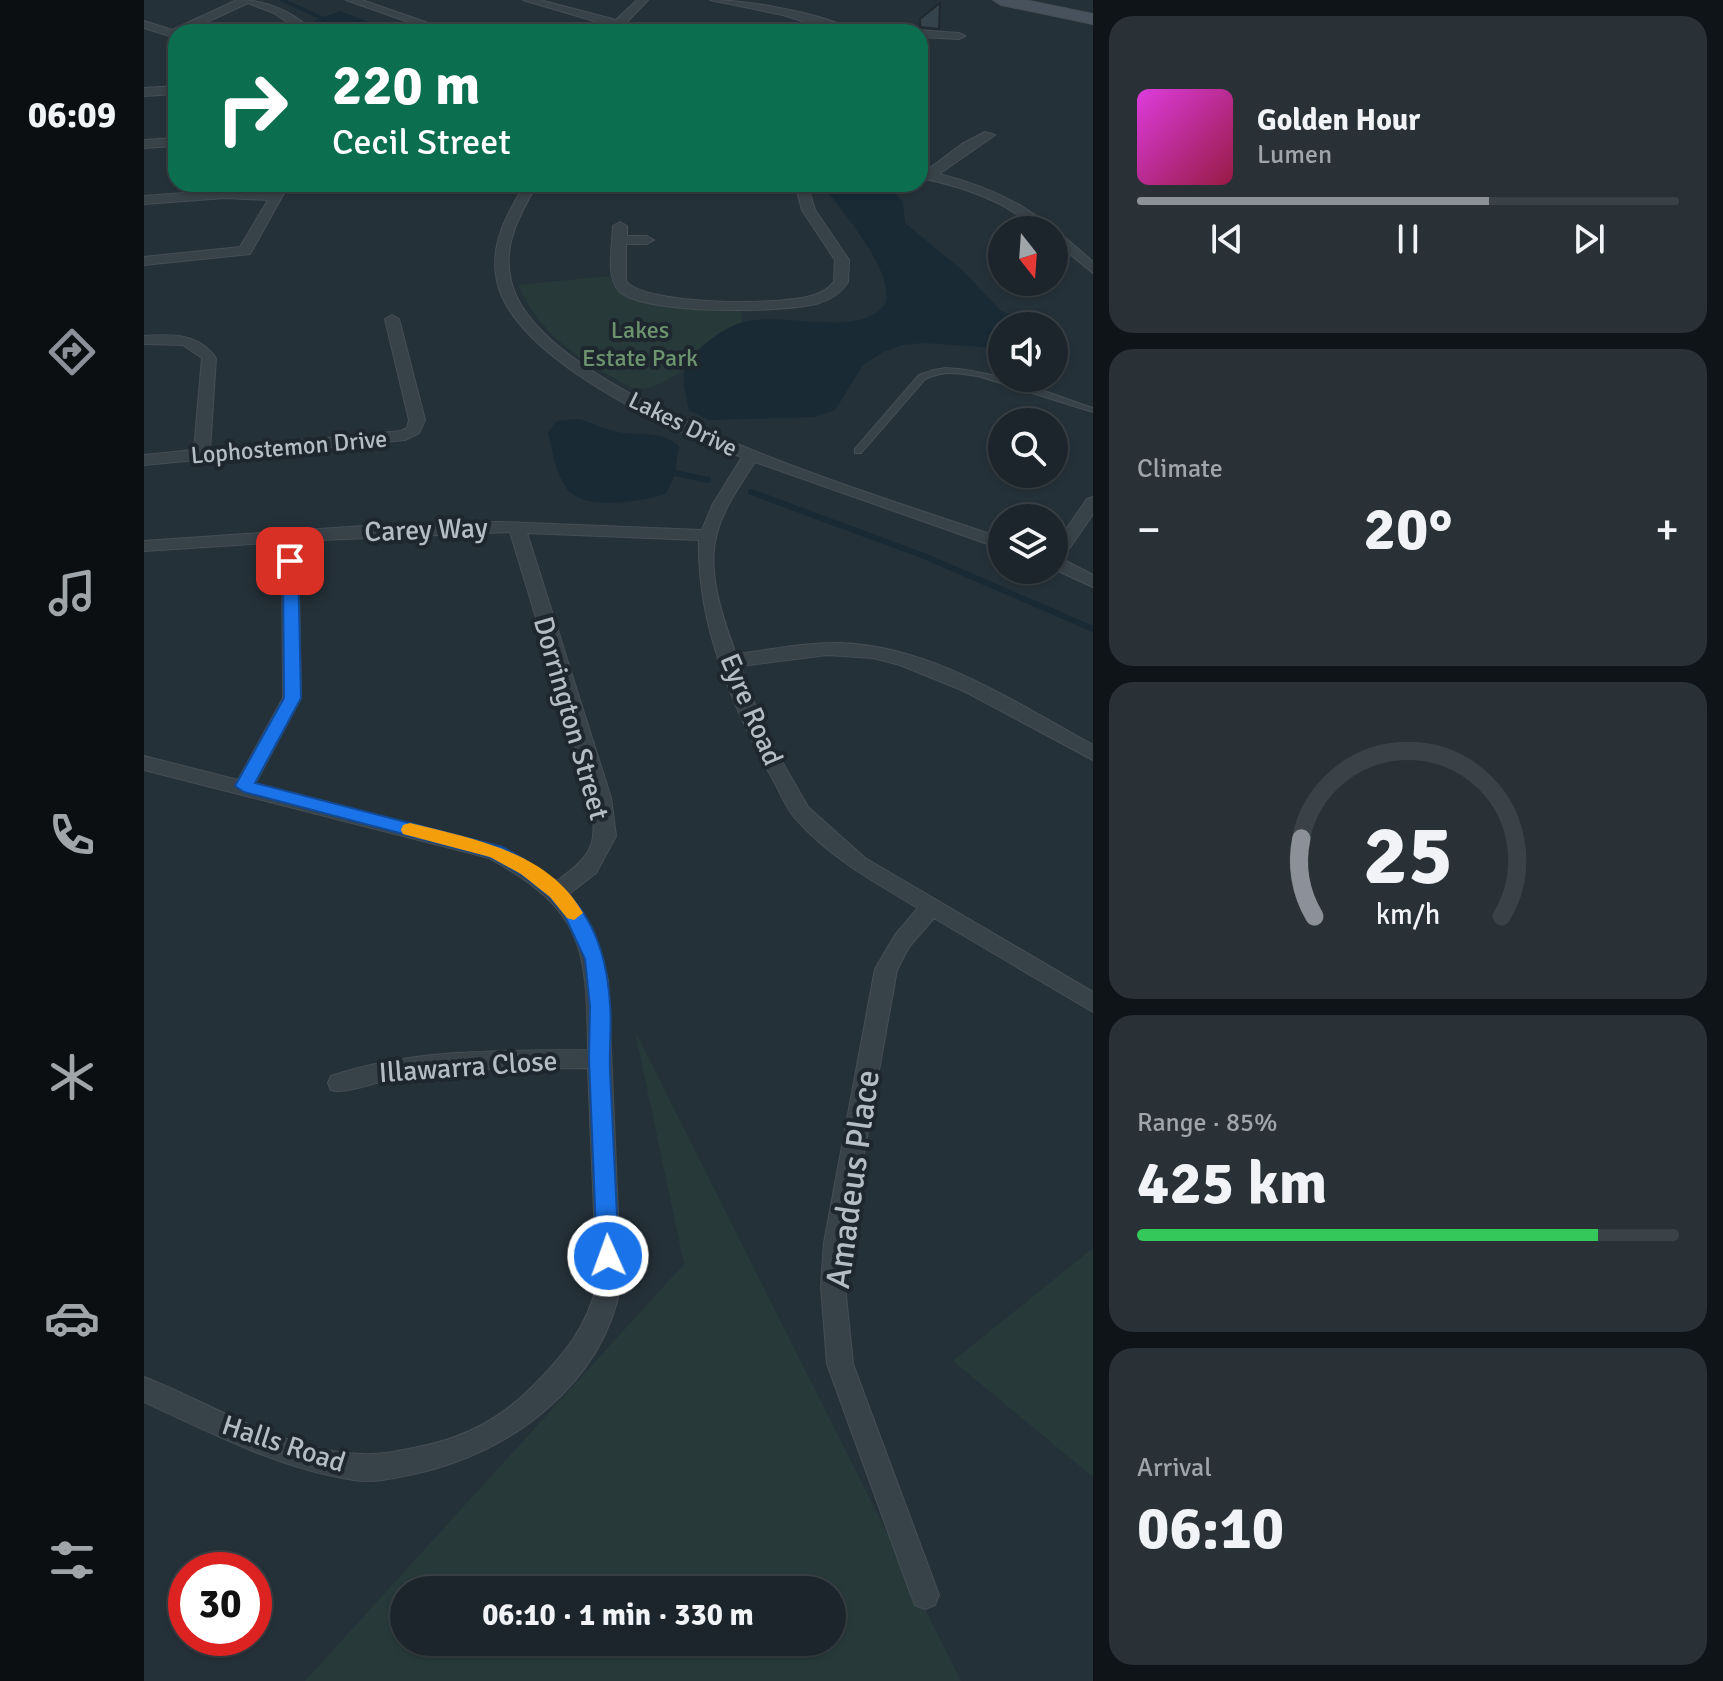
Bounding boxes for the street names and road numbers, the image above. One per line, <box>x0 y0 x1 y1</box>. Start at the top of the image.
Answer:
street label: Lakes Drive <box>624 385 742 463</box>
street label: Lophostemon Drive <box>190 423 388 471</box>
street label: Carey Way <box>364 511 488 549</box>
street label: Dorrington Street <box>526 613 616 824</box>
street label: Eyre Road <box>712 648 790 771</box>
street label: Illawarra Close <box>378 1044 558 1090</box>
street label: Amadeus Place <box>817 1067 889 1291</box>
street label: Halls Road <box>218 1408 350 1480</box>

